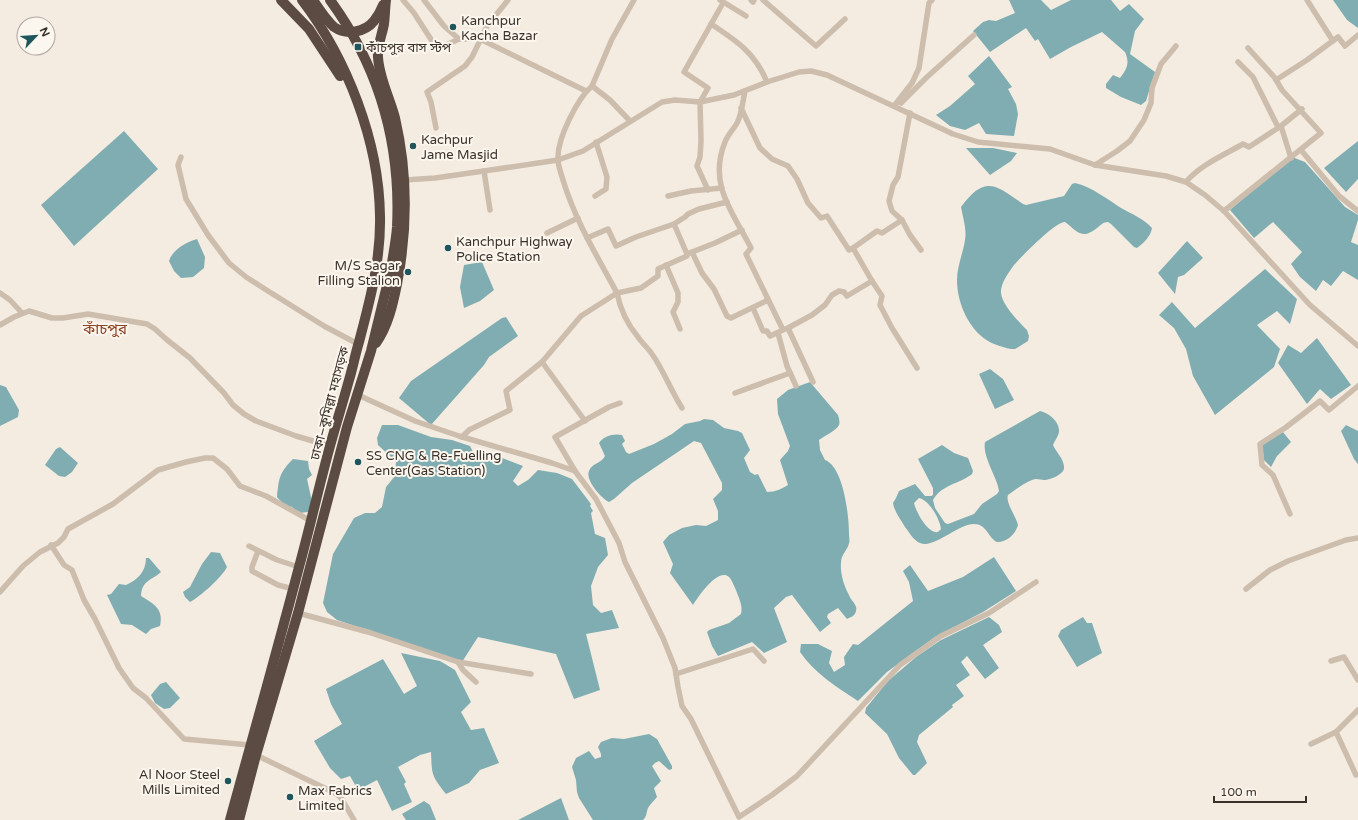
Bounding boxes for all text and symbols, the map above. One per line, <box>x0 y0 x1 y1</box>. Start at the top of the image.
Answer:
place label: Kanchpur Kacha Bazar <box>461 13 538 44</box>
north arrow <box>16 16 56 56</box>
marker: Kanchpur Kacha Bazar <box>448 22 458 32</box>
text: N <box>37 25 52 39</box>
place label: কাঁচপুর বাস স্টপ <box>365 40 452 56</box>
marker: কাঁচপুর বাস স্টপ <box>353 42 363 52</box>
place label: Kachpur Jame Masjid <box>421 132 498 163</box>
marker: Kachpur Jame Masjid <box>408 141 418 151</box>
place label: Kanchpur Highway Police Station <box>456 234 573 265</box>
marker: Kanchpur Highway Police Station <box>443 243 453 253</box>
place label: M/S Sagar Filling Stalion <box>318 258 400 289</box>
marker: M/S Sagar Filling Stalion <box>403 267 413 277</box>
district label: কাঁচপুর <box>82 320 128 338</box>
street label: ঢাকা–কুমিল্লা মহাসড়ক <box>307 344 353 463</box>
place label: SS CNG & Re-Fuelling Center(Gas Station) <box>366 448 501 479</box>
marker: SS CNG & Re-Fuelling Center(Gas Station) <box>353 457 363 467</box>
place label: Al Noor Steel Mills Limited <box>139 767 220 798</box>
marker: Al Noor Steel Mills Limited <box>223 776 233 786</box>
scale bar <box>1214 778 1306 804</box>
place label: Max Fabrics Limited <box>298 783 372 814</box>
text: 100 m <box>1220 785 1257 799</box>
marker: Max Fabrics Limited <box>285 792 295 802</box>

